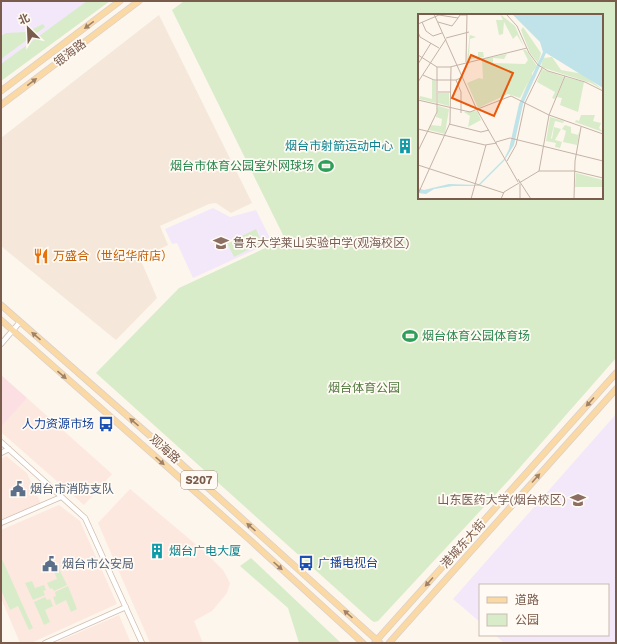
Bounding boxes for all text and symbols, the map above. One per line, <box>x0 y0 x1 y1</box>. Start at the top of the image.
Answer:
north arrow <box>8 8 48 48</box>
text: 北 <box>16 11 32 27</box>
inset map <box>418 14 603 199</box>
one-way arrow <box>84 20 95 29</box>
street label: 银海路 <box>51 37 89 69</box>
one-way arrow <box>27 77 38 86</box>
building icon: 烟台市射箭运动中心 <box>396 137 414 155</box>
place label: 烟台市射箭运动中心 <box>285 139 393 153</box>
sports icon: 烟台市体育公园室外网球场 <box>317 157 335 175</box>
place label: 烟台市体育公园室外网球场 <box>170 159 314 173</box>
school or university icon: 鲁东大学莱山实验中学(观海校区) <box>212 234 230 252</box>
place label: 鲁东大学莱山实验中学(观海校区) <box>233 236 409 250</box>
restaurant icon: 万盛合（世纪华府店） <box>32 247 50 265</box>
place label: 万盛合（世纪华府店） <box>53 249 173 263</box>
sports icon: 烟台体育公园体育场 <box>401 327 419 345</box>
place label: 烟台体育公园体育场 <box>422 329 530 343</box>
one-way arrow <box>31 331 41 341</box>
one-way arrow <box>57 370 68 379</box>
park label: 烟台体育公园 <box>328 381 400 395</box>
one-way arrow <box>585 397 595 407</box>
bus stop icon: 人力资源市场 <box>97 415 115 433</box>
place label: 人力资源市场 <box>22 417 94 431</box>
one-way arrow <box>128 417 139 426</box>
street label: 观海路 <box>147 432 183 466</box>
one-way arrow <box>155 456 165 465</box>
road number: S207 <box>181 471 217 489</box>
one-way arrow <box>532 473 541 483</box>
public building icon: 烟台市消防支队 <box>9 480 27 498</box>
place label: 烟台市消防支队 <box>30 482 114 496</box>
school or university icon: 山东医药大学(烟台校区) <box>569 491 587 509</box>
place label: 山东医药大学(烟台校区) <box>438 493 566 507</box>
street label: 港城东大街 <box>438 517 488 571</box>
one-way arrow <box>246 522 256 532</box>
building icon: 烟台广电大厦 <box>148 542 166 560</box>
place label: 烟台广电大厦 <box>169 544 241 558</box>
bus stop icon: 广播电视台 <box>297 554 315 572</box>
public building icon: 烟台市公安局 <box>41 555 59 573</box>
place label: 广播电视台 <box>318 556 378 570</box>
place label: 烟台市公安局 <box>62 557 134 571</box>
one-way arrow <box>273 561 283 571</box>
one-way arrow <box>424 577 433 587</box>
legend <box>479 584 609 636</box>
text: 道路 <box>515 593 539 607</box>
one-way arrow <box>343 609 353 619</box>
text: 公园 <box>515 613 539 627</box>

